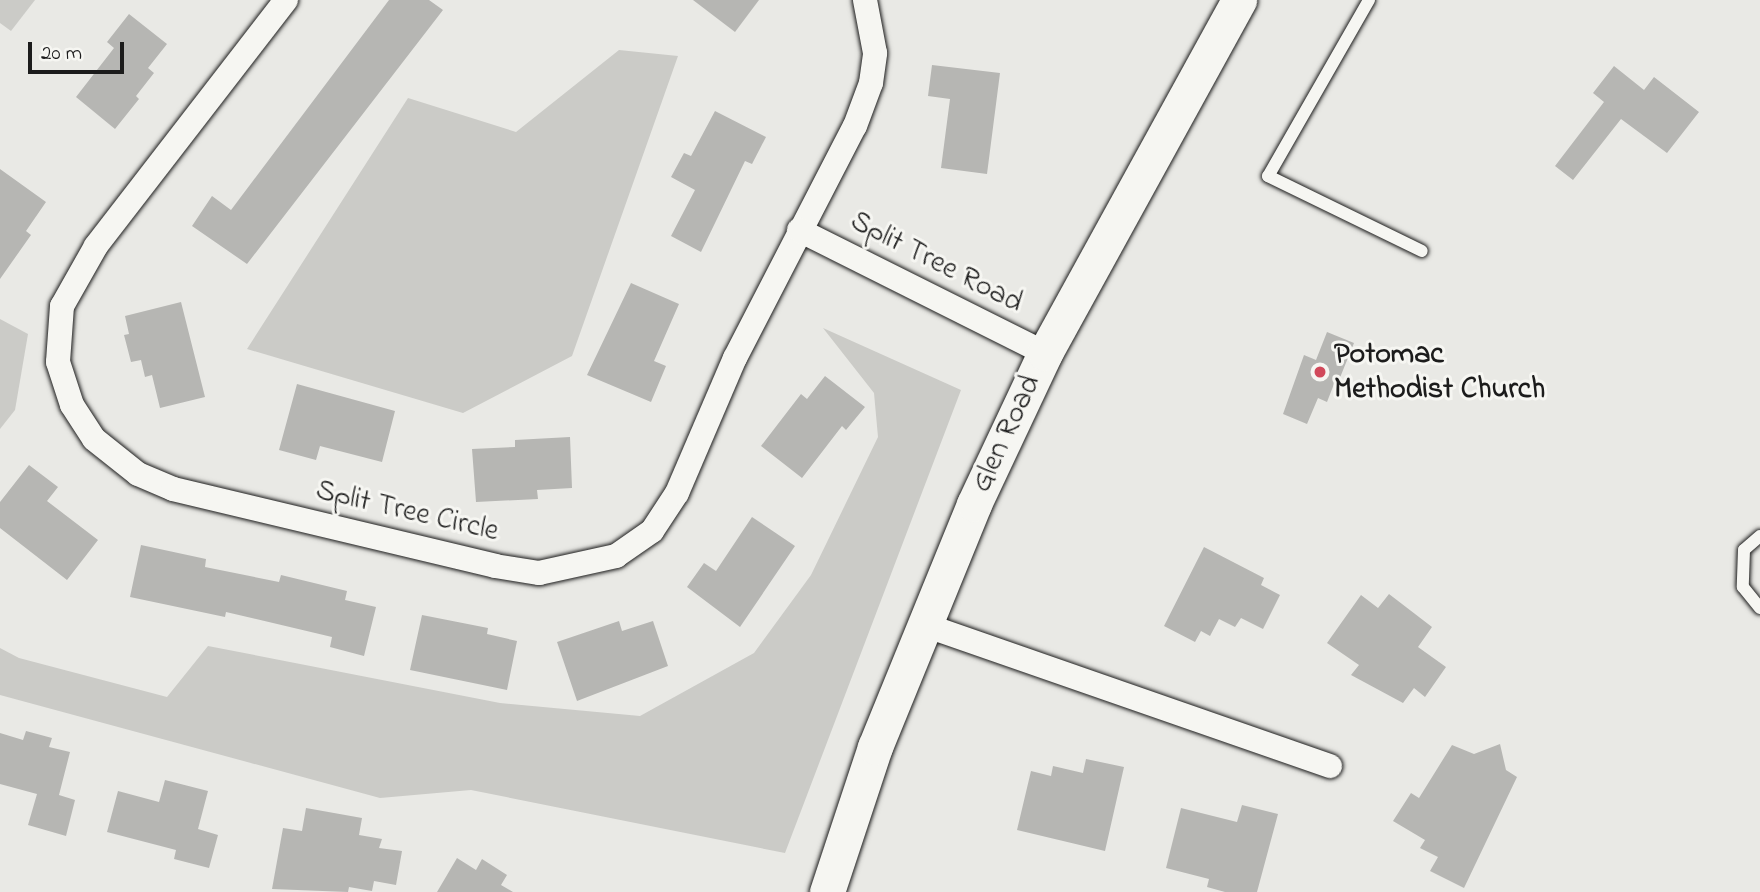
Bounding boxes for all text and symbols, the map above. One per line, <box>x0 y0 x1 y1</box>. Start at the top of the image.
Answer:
scale bar <box>32 28 128 72</box>
text: 20 m <box>41 39 82 69</box>
street label: Split Tree Road <box>844 204 1028 322</box>
place label: Potomac Methodist Church <box>1334 337 1545 408</box>
marker: Potomac Methodist Church <box>1312 364 1328 380</box>
street label: Glen Road <box>964 370 1050 498</box>
street label: Split Tree Circle <box>312 473 502 551</box>

